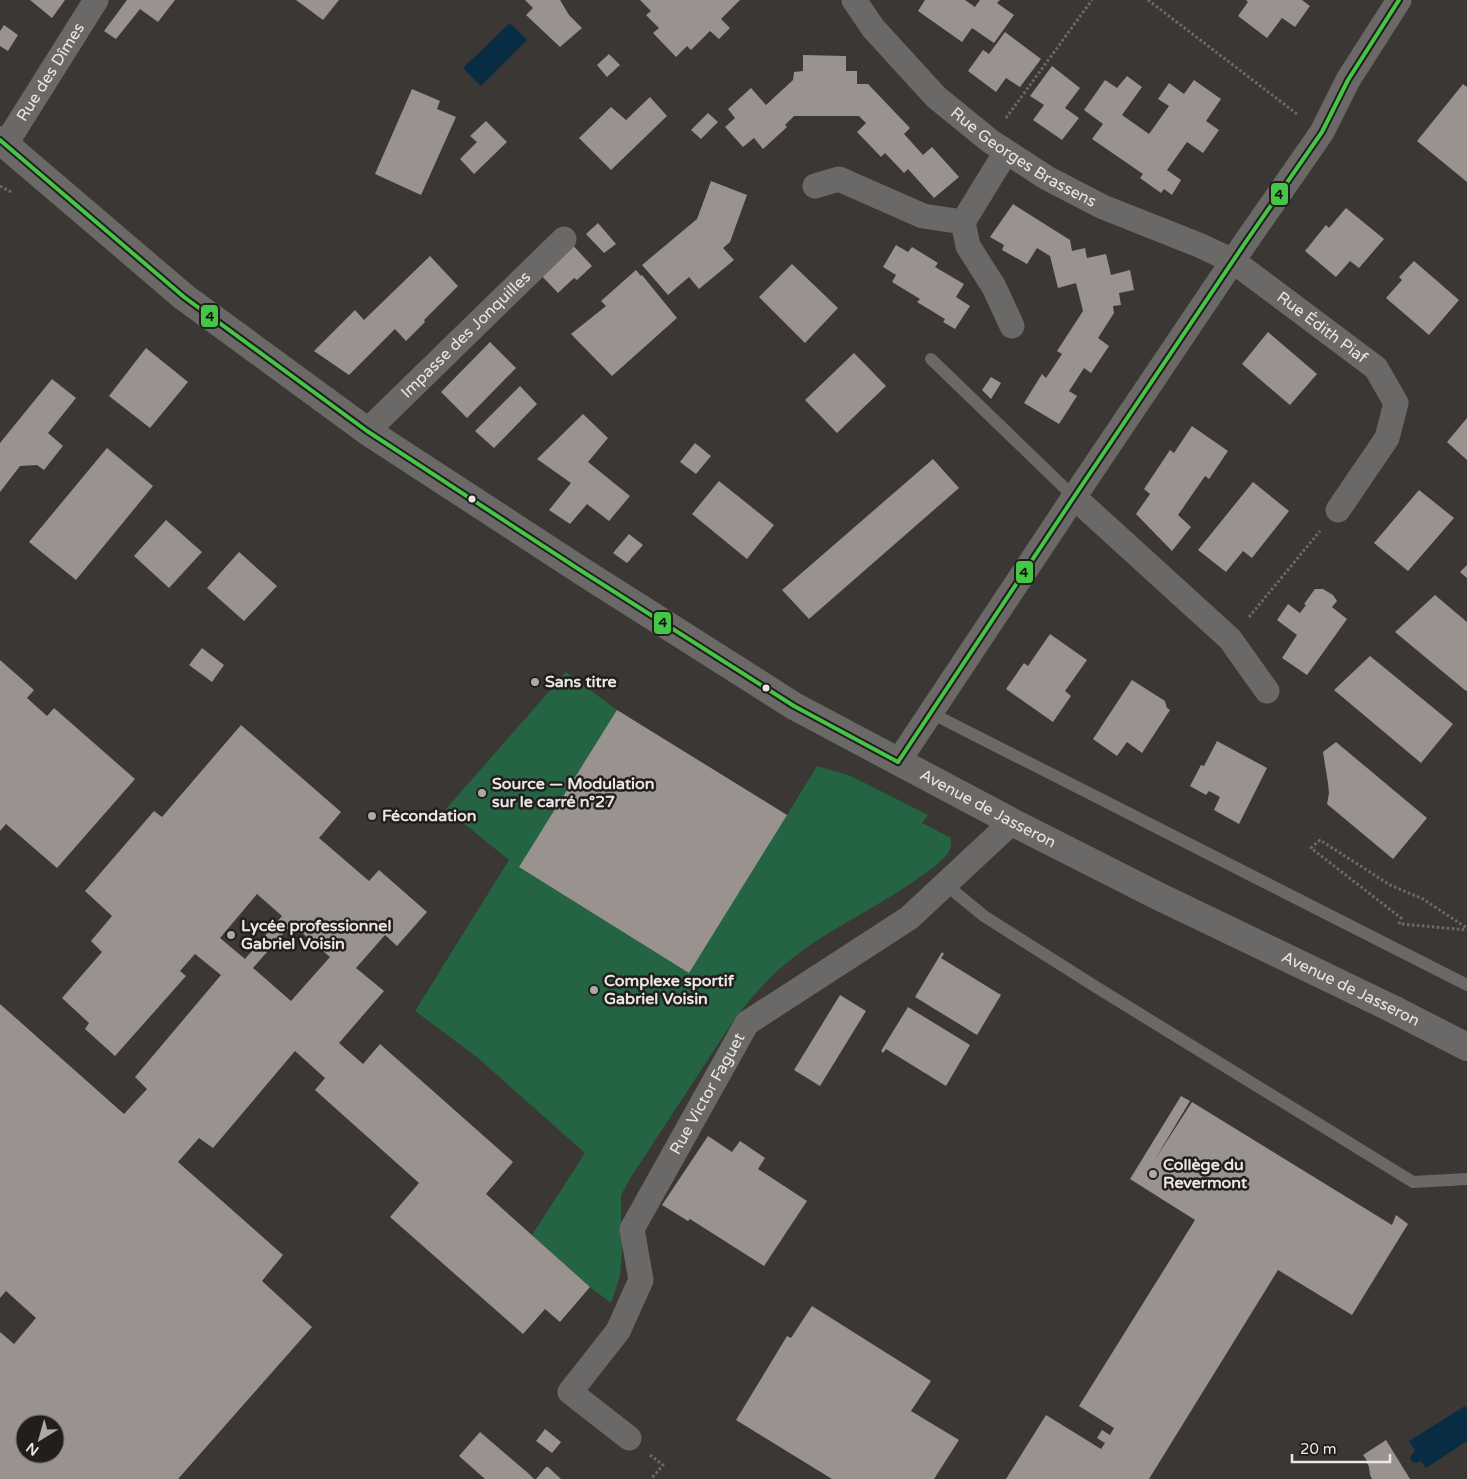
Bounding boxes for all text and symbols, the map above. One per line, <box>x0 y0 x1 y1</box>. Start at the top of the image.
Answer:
street label: Rue des Dîmes <box>12 19 89 125</box>
street label: Rue Georges Brassens <box>946 103 1100 212</box>
line badge: 4 <box>1270 182 1289 206</box>
text: 4 <box>1275 186 1284 203</box>
street label: Impasse des Jonquilles <box>397 267 535 402</box>
street label: Rue Édith Piaf <box>1273 287 1372 369</box>
line badge: 4 <box>200 304 219 328</box>
text: 4 <box>206 308 215 325</box>
unlabelled marker <box>467 494 477 504</box>
line badge: 4 <box>1015 560 1034 584</box>
text: 4 <box>1020 564 1029 581</box>
line badge: 4 <box>653 611 672 635</box>
text: 4 <box>659 614 668 631</box>
place label: Sans titre <box>545 672 617 692</box>
marker: Sans titre <box>529 676 541 688</box>
unlabelled marker <box>761 683 771 693</box>
street label: Avenue de Jasseron <box>916 765 1059 853</box>
place label: Source — Modulation sur le carré n°27 <box>492 774 654 812</box>
marker: Source — Modulation sur le carré n°27 <box>476 787 488 799</box>
place label: Fécondation <box>382 806 477 826</box>
marker: Fécondation <box>366 810 378 822</box>
place label: Lycée professionnel Gabriel Voisin <box>241 916 391 954</box>
marker: Lycée professionnel Gabriel Voisin <box>225 929 237 941</box>
street label: Avenue de Jasseron <box>1278 947 1423 1031</box>
place label: Complexe sportif Gabriel Voisin <box>604 971 735 1009</box>
marker: Complexe sportif Gabriel Voisin <box>588 984 600 996</box>
street label: Rue Victor Faguet <box>665 1029 749 1158</box>
place label: Collège du Revermont <box>1163 1155 1248 1193</box>
marker: Collège du Revermont <box>1147 1168 1159 1180</box>
north arrow <box>15 1414 65 1464</box>
scale bar <box>1292 1432 1390 1464</box>
text: N <box>23 1439 42 1459</box>
text: 20 m <box>1300 1440 1337 1458</box>

